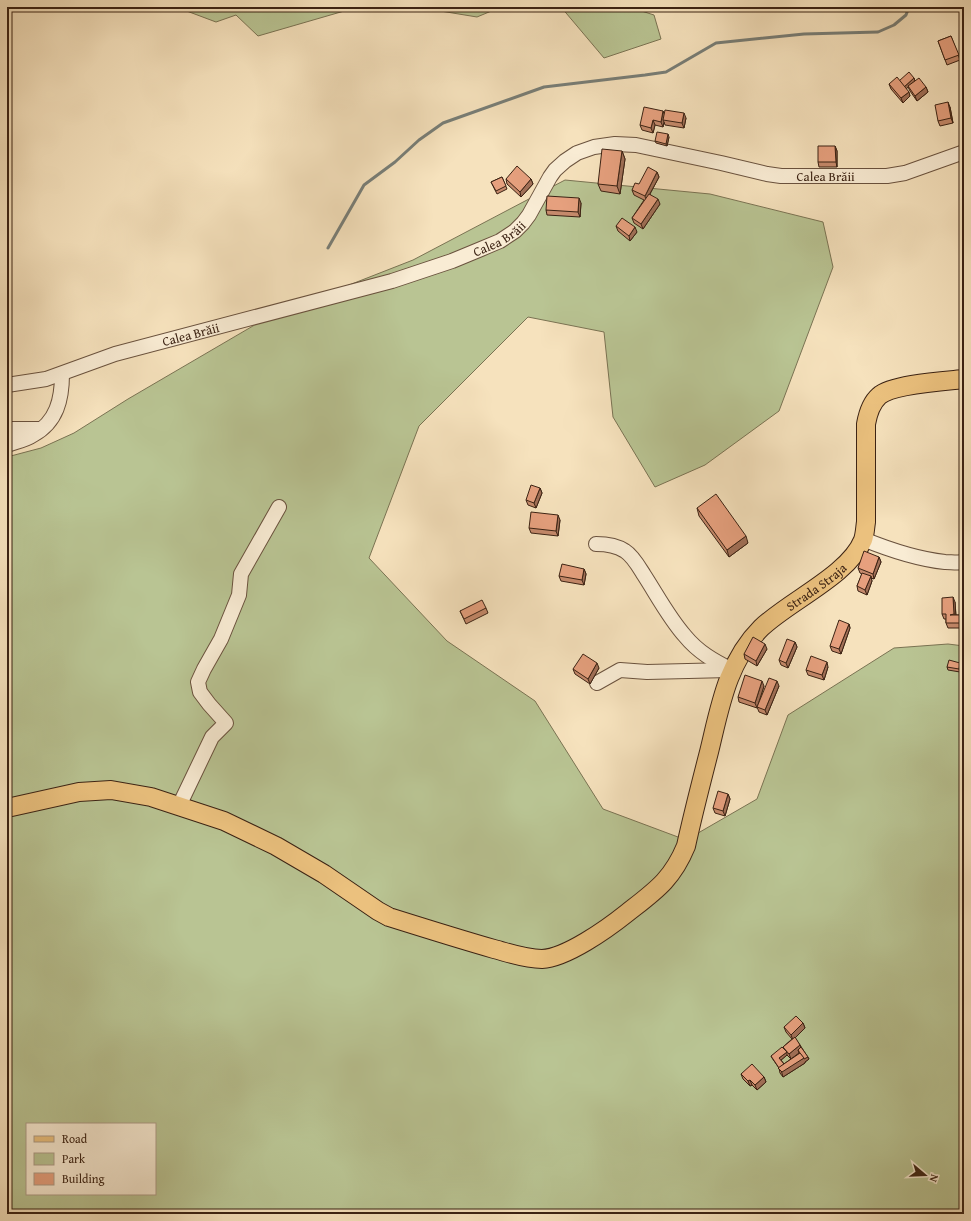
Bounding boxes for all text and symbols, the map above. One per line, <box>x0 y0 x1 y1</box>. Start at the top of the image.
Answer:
street label: Calea Brăii <box>797 167 855 186</box>
street label: Calea Brăii <box>470 216 530 261</box>
street label: Calea Brăii <box>160 317 221 351</box>
street label: Strada Straja <box>782 558 851 615</box>
legend <box>26 1123 156 1195</box>
text: Road <box>62 1130 88 1147</box>
text: Park <box>62 1150 86 1167</box>
north arrow <box>905 1155 945 1195</box>
text: Building <box>62 1170 105 1187</box>
text: N <box>925 1172 943 1185</box>

